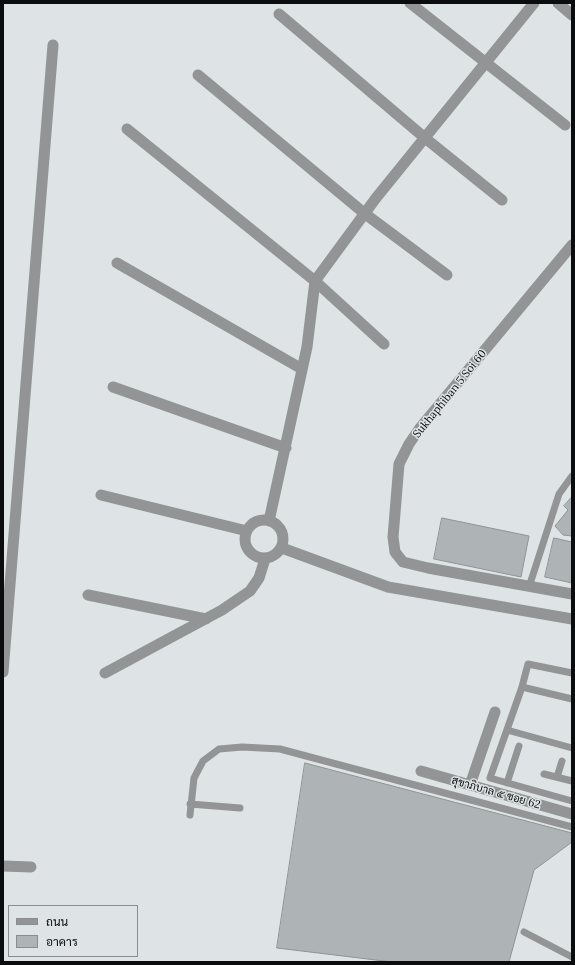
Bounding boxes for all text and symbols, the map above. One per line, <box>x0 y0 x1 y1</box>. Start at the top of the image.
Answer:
street label: Sukhaphiban 5 Soi 60 <box>410 347 490 441</box>
street label: สุขาภิบาล ๕ ซอย 62 <box>450 774 542 812</box>
legend <box>8 905 138 957</box>
text: ถนน <box>46 914 68 929</box>
text: อาคาร <box>46 934 78 949</box>

